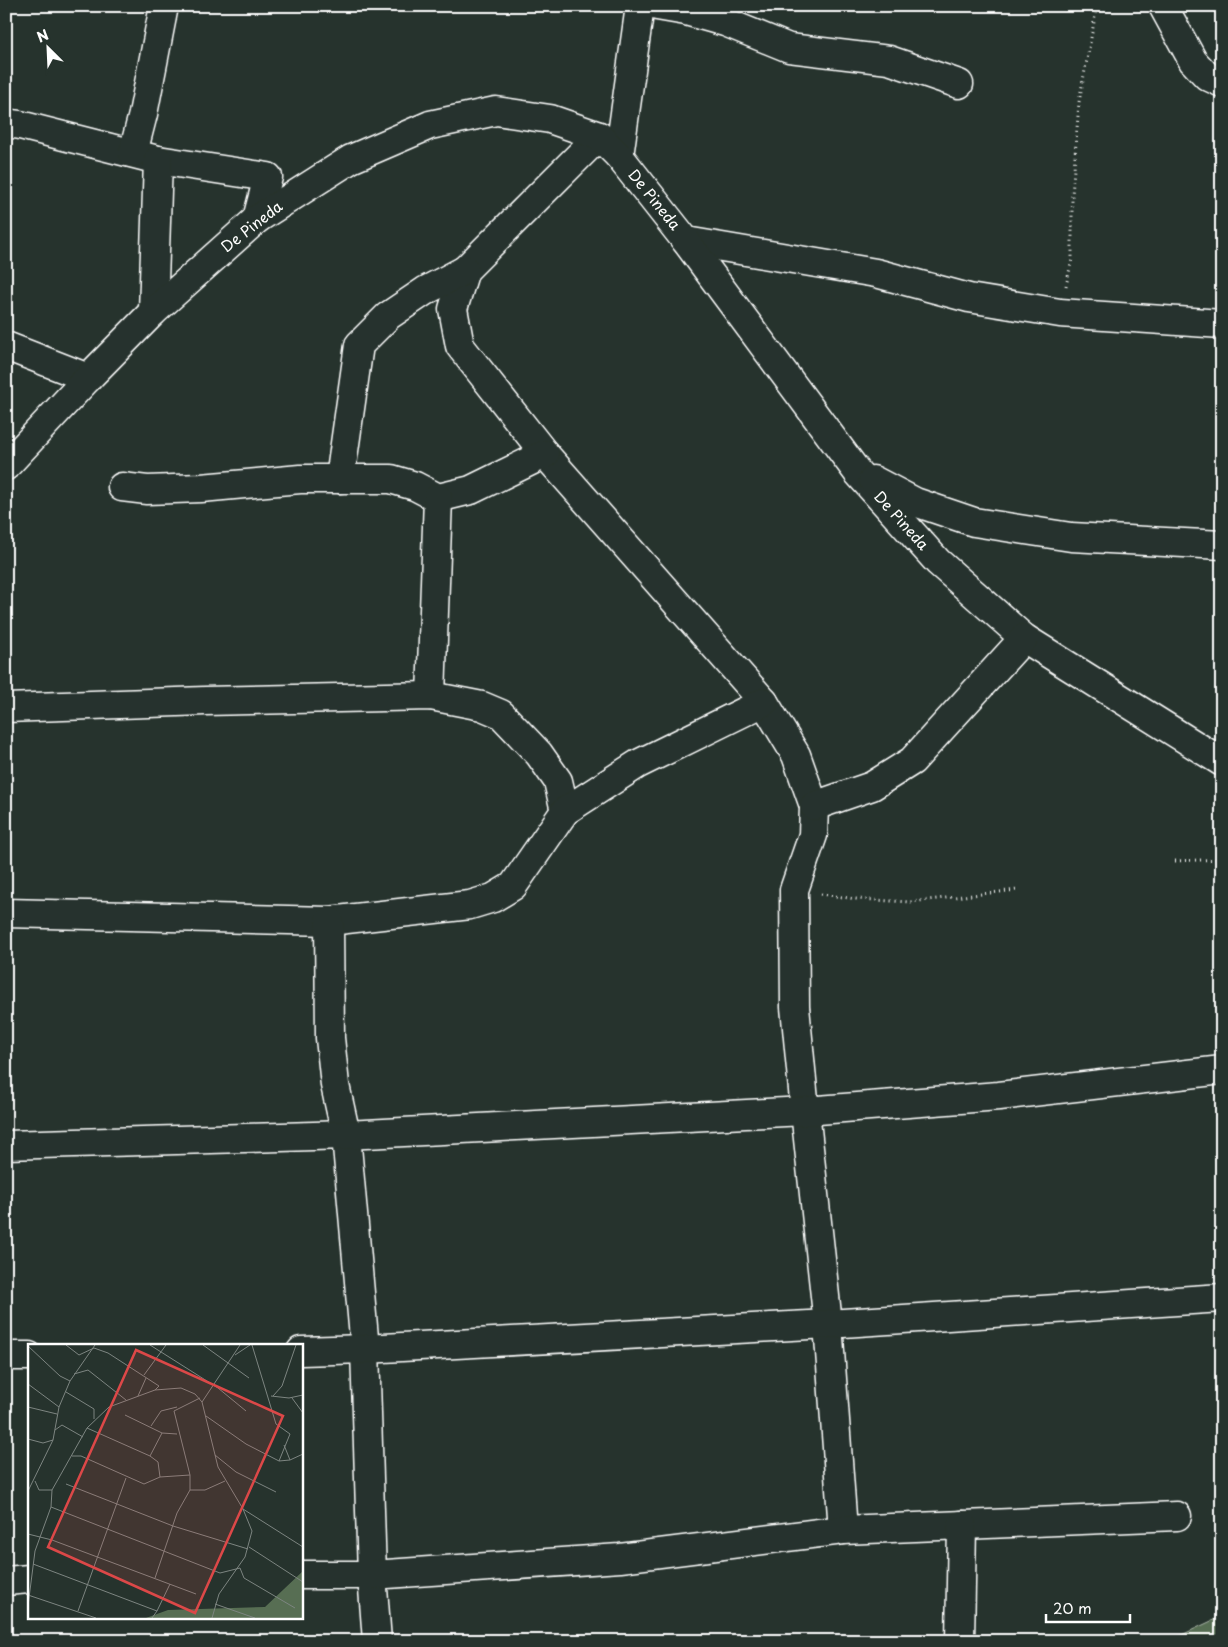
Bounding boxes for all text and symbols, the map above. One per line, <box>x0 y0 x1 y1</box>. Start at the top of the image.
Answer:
north arrow <box>22 22 72 72</box>
text: N <box>33 24 52 48</box>
street label: De Pineda <box>623 164 687 235</box>
street label: De Pineda <box>215 194 287 257</box>
street label: De Pineda <box>869 485 935 555</box>
inset map <box>28 1344 302 1620</box>
scale bar <box>1046 1592 1129 1624</box>
text: 20 m <box>1053 1596 1092 1619</box>

